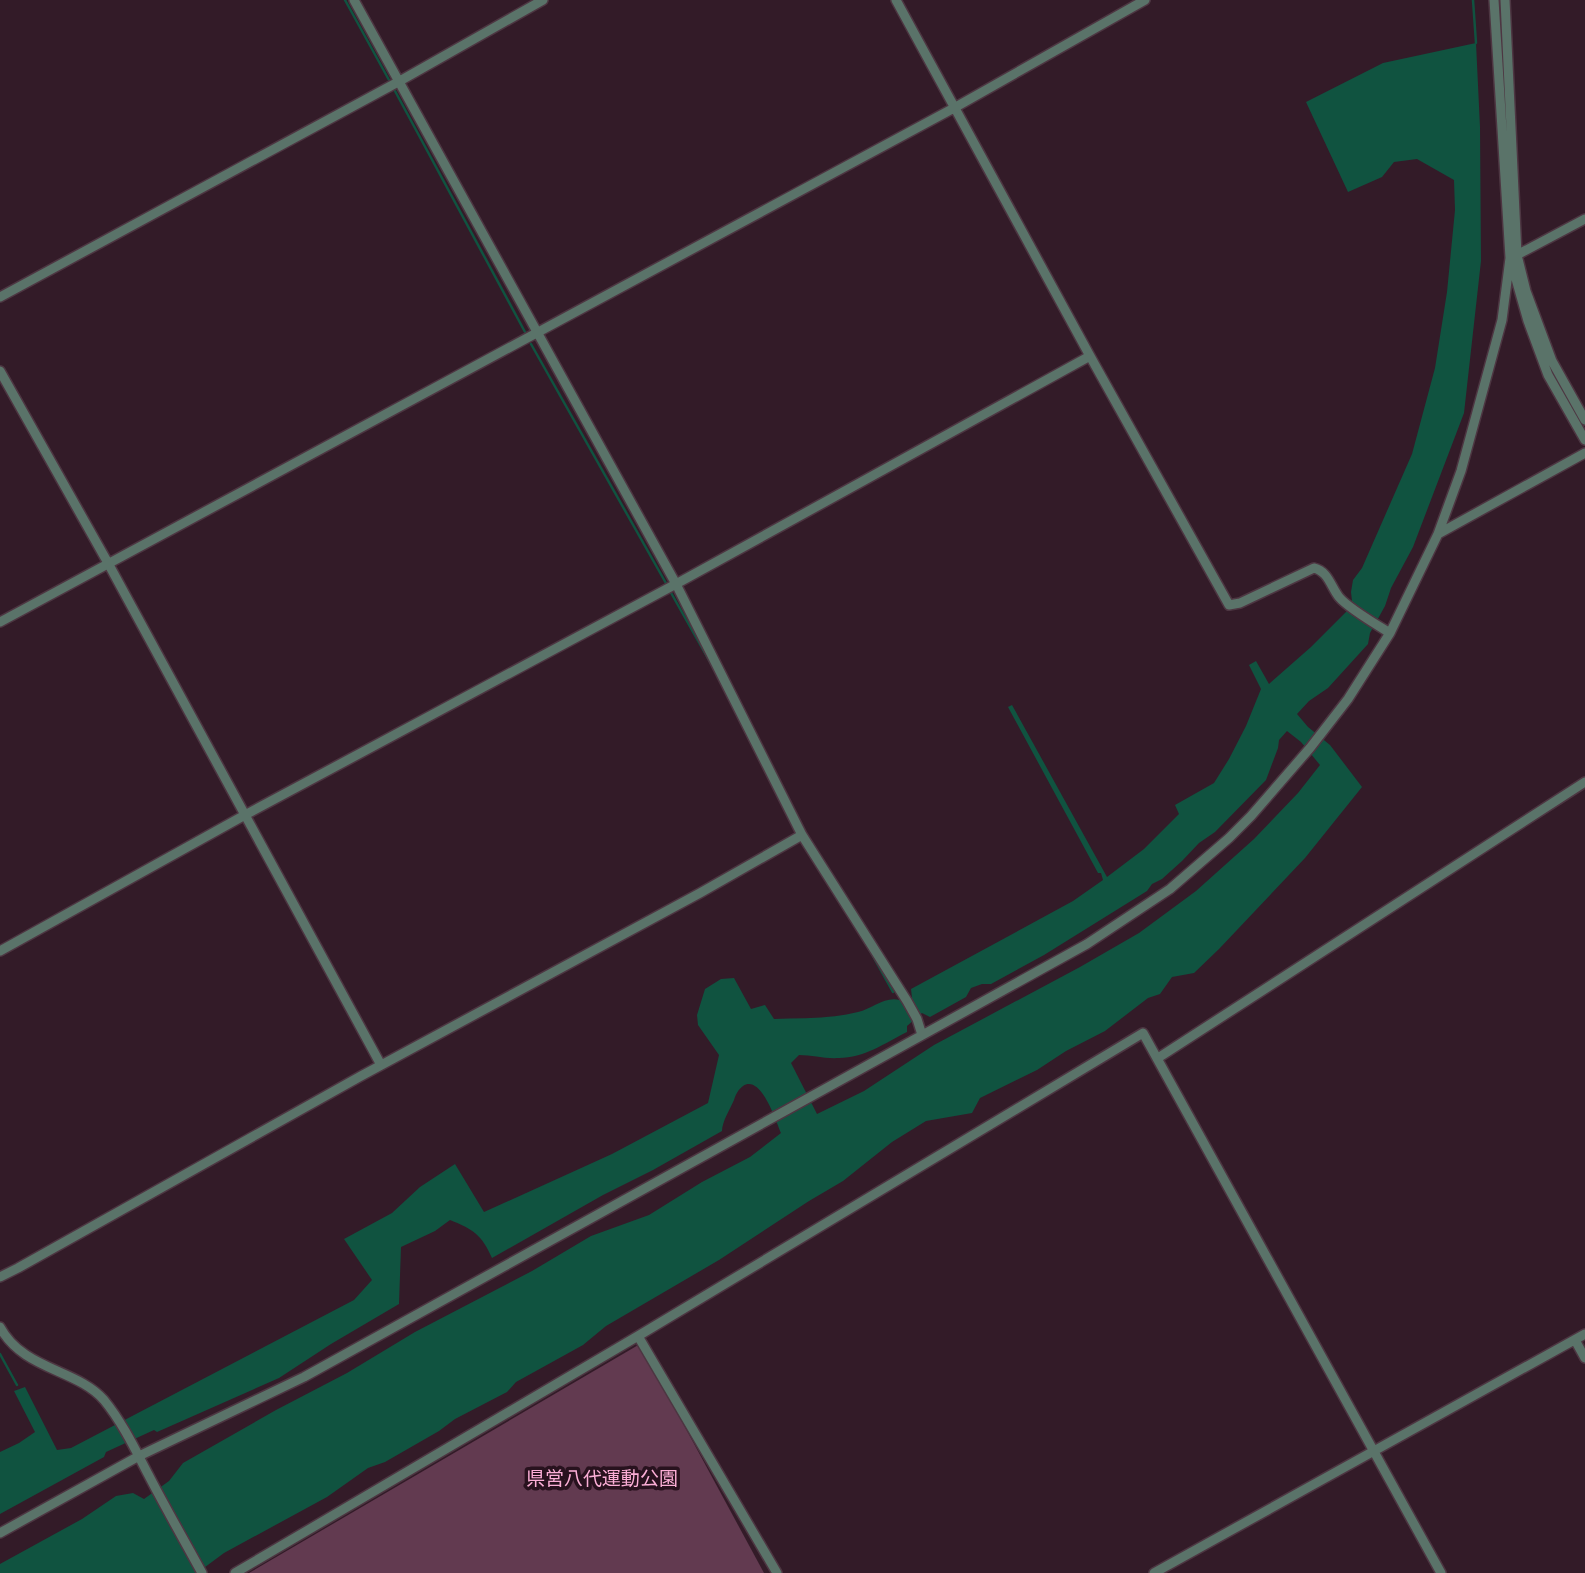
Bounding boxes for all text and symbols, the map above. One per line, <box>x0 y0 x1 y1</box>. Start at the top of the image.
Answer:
park label: 県営八代運動公園 <box>526 1468 678 1489</box>

